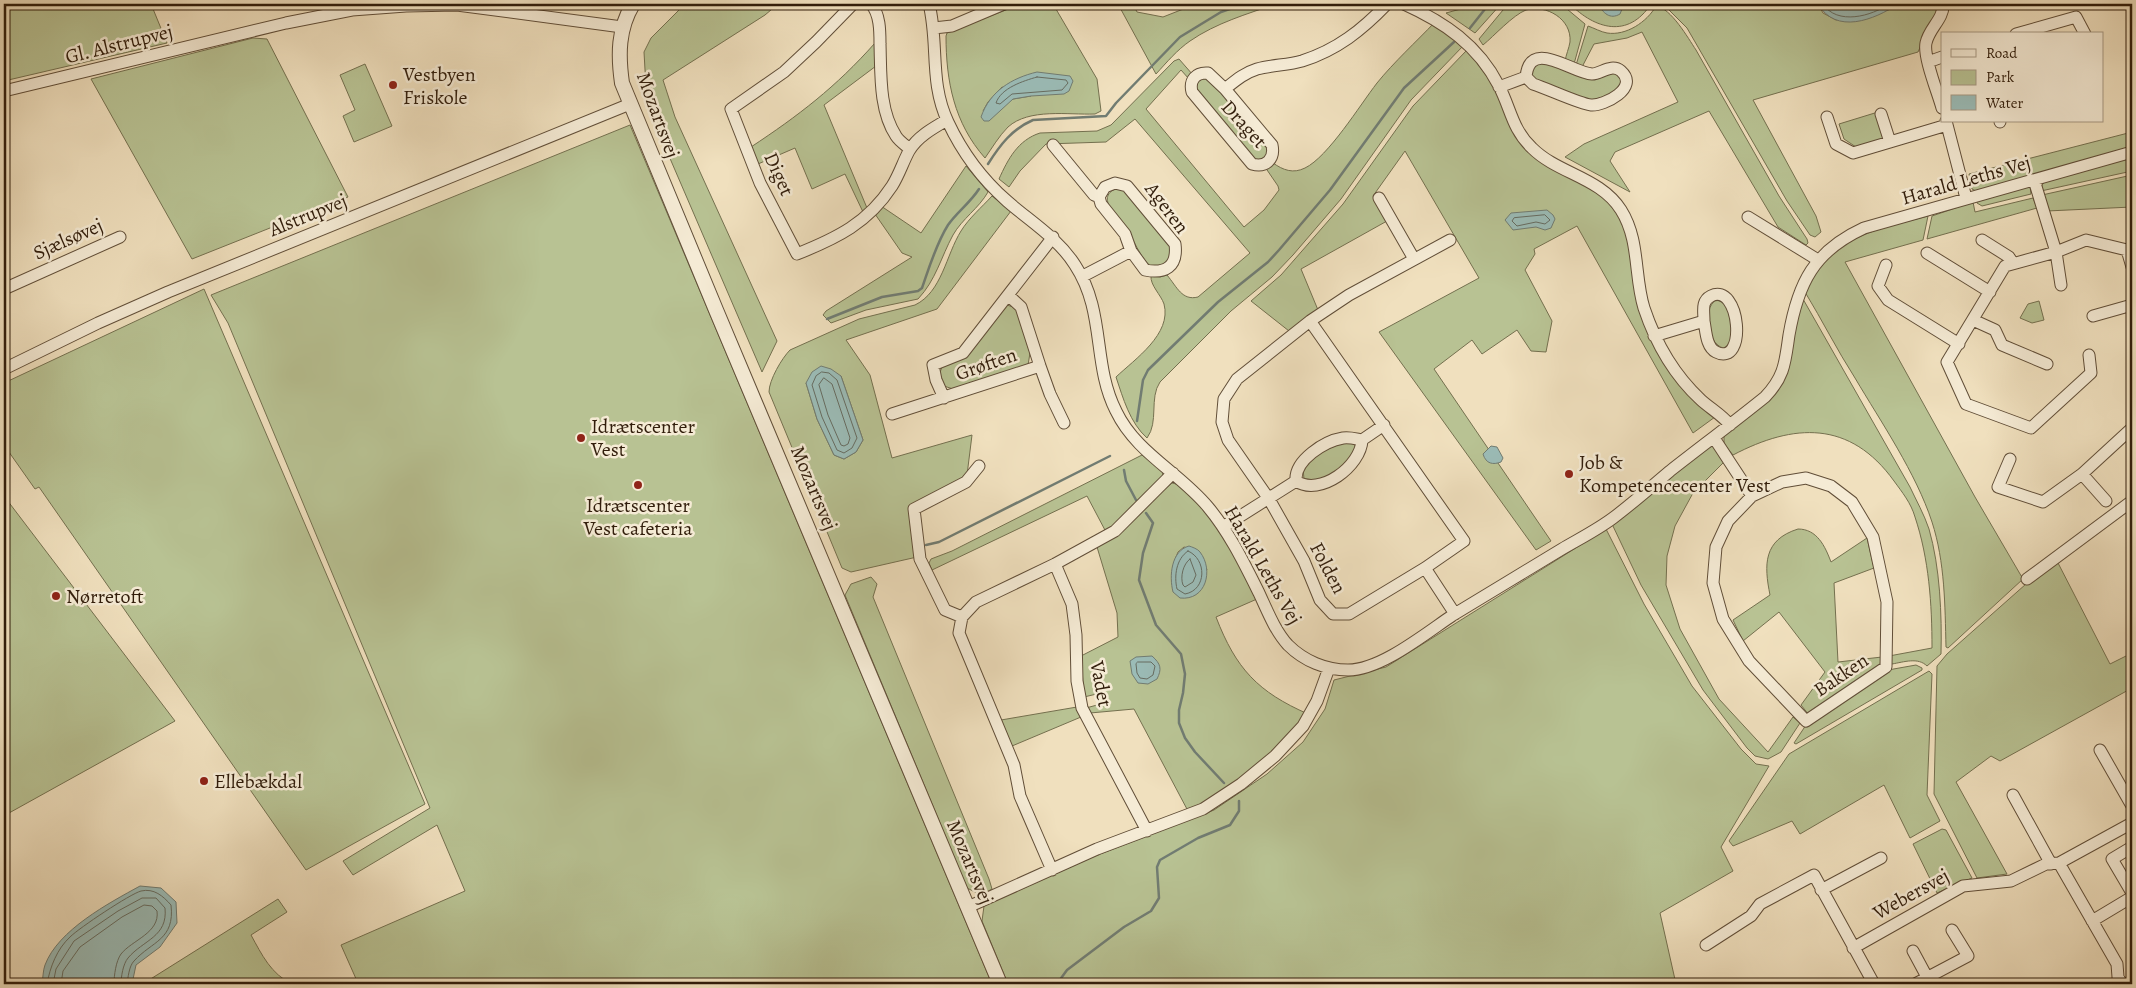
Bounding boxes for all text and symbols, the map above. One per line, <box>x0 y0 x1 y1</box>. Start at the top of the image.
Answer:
street label: Gl. Alstrupvej <box>62 18 176 70</box>
legend <box>1941 32 2104 122</box>
text: Road <box>1986 43 2018 63</box>
place label: Vestbyen Friskole <box>402 61 476 111</box>
text: Park <box>1986 67 2015 87</box>
street label: Mozartsvej <box>630 68 686 162</box>
marker: Vestbyen Friskole <box>387 79 399 91</box>
text: Water <box>1985 93 2023 113</box>
street label: Draget <box>1215 94 1273 154</box>
street label: Diget <box>757 148 801 201</box>
street label: Harald Leths Vej <box>1898 149 2034 211</box>
street label: Ageren <box>1138 176 1195 239</box>
street label: Alstrupvej <box>264 187 351 243</box>
street label: Sjælsøvej <box>29 212 107 266</box>
street label: Grøften <box>952 341 1020 387</box>
place label: Idrætscenter Vest <box>590 413 695 463</box>
marker: Idrætscenter Vest <box>575 432 587 444</box>
street label: Mozartsvej <box>784 441 844 535</box>
place label: Job & Kompetencecenter Vest <box>1579 449 1771 499</box>
marker: Job & Kompetencecenter Vest <box>1563 468 1575 480</box>
marker: Idrætscenter Vest cafeteria <box>632 479 644 491</box>
place label: Idrætscenter Vest cafeteria <box>582 492 693 542</box>
street label: Harald Leths Vej <box>1218 500 1308 630</box>
street label: Folden <box>1303 537 1353 599</box>
place label: Nørretoft <box>66 583 144 610</box>
marker: Nørretoft <box>50 590 62 602</box>
street label: Bakken <box>1808 647 1874 703</box>
street label: Vadet <box>1083 658 1119 710</box>
place label: Ellebækdal <box>214 768 302 795</box>
marker: Ellebækdal <box>198 775 210 787</box>
street label: Mozartsvej <box>940 815 1000 909</box>
street label: Webersvej <box>1867 862 1954 927</box>

